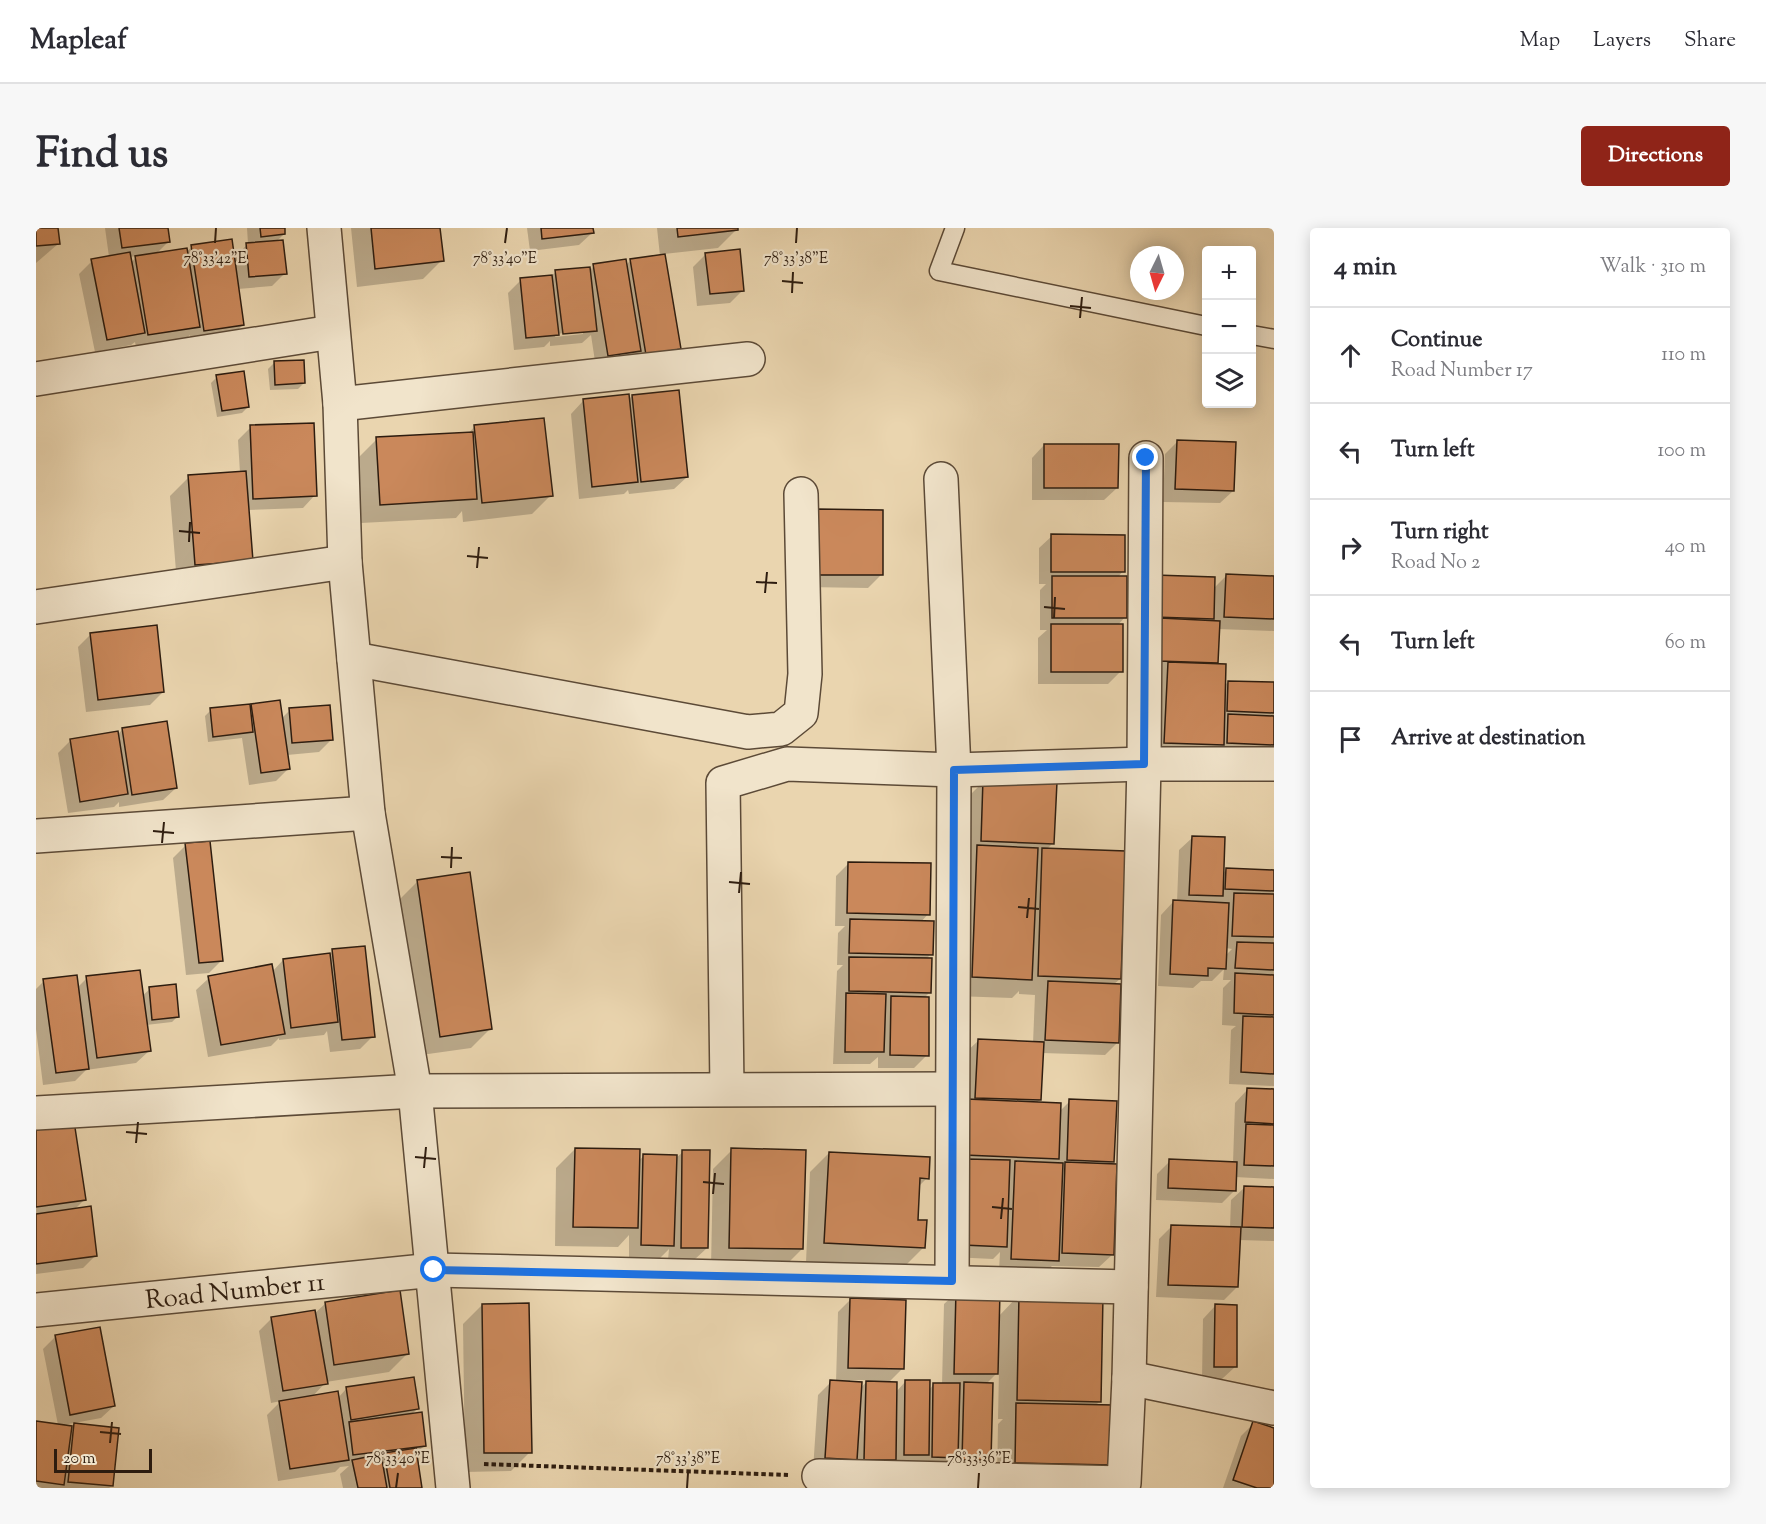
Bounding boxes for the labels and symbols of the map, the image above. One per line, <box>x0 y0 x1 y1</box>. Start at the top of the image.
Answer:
north arrow <box>1130 246 1184 300</box>
text: 78°33'42"E <box>183 249 247 270</box>
text: 78°33'40"E <box>473 249 537 270</box>
text: 78°33'38"E <box>764 249 828 270</box>
route end <box>1132 444 1158 470</box>
route start <box>420 1256 446 1282</box>
street label: Road Number 11 <box>144 1265 327 1320</box>
scale bar <box>54 1446 152 1474</box>
text: 78°33'40"E <box>366 1449 430 1470</box>
text: 78°33'38"E <box>656 1449 720 1470</box>
text: 78°33'36"E <box>947 1449 1011 1470</box>

